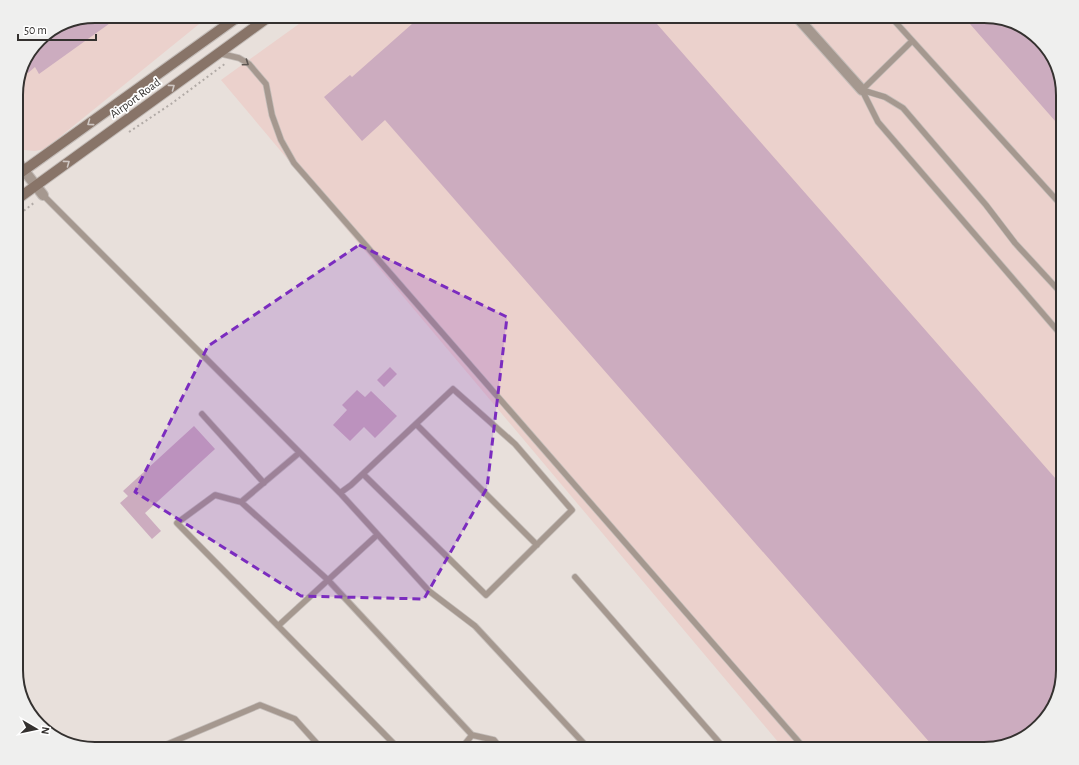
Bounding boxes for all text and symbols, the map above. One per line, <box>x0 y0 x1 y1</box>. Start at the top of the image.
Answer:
scale bar <box>18 16 96 42</box>
text: 50 m <box>24 24 47 36</box>
one-way arrow <box>241 58 248 65</box>
street label: Airport Road <box>108 76 162 120</box>
one-way arrow <box>168 84 175 92</box>
one-way arrow <box>88 118 95 125</box>
one-way arrow <box>63 161 70 168</box>
north arrow <box>16 709 56 749</box>
text: N <box>39 726 51 735</box>

